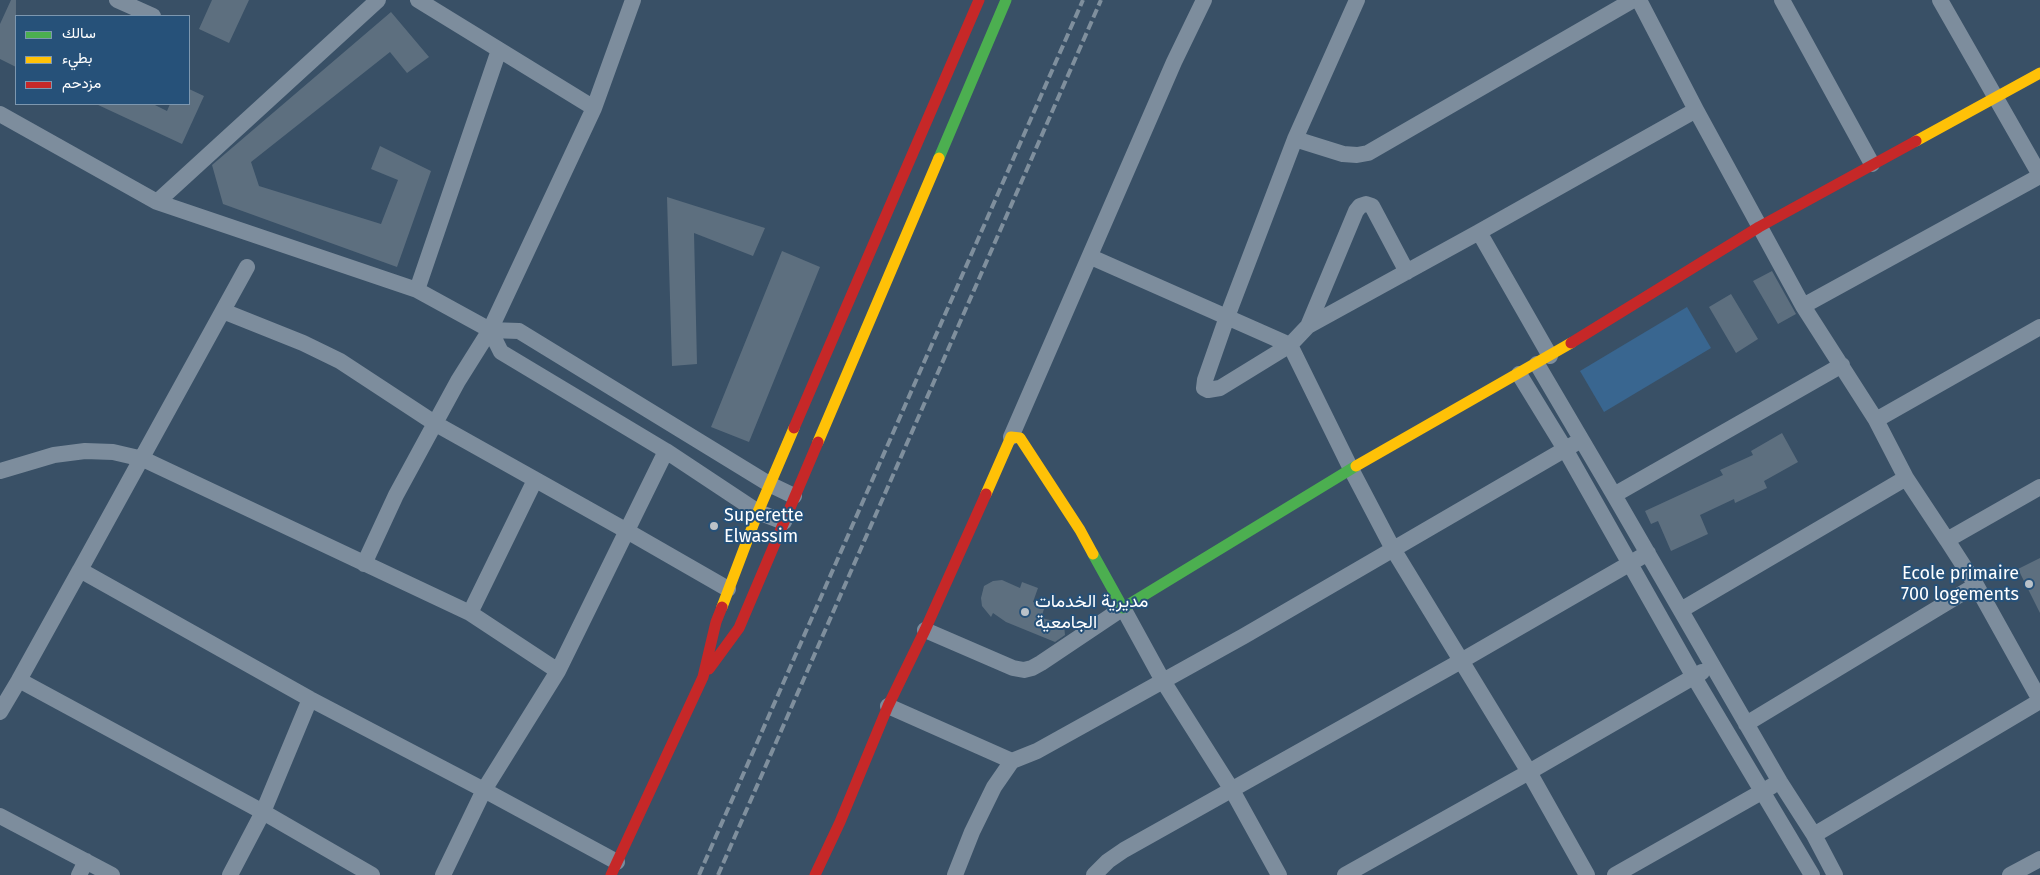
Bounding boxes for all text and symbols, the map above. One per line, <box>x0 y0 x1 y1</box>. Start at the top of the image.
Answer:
legend <box>15 15 190 105</box>
text: سالك <box>62 24 96 42</box>
text: بطيء <box>62 49 92 67</box>
text: مزدحم <box>62 74 101 92</box>
place label: Superette Elwassim <box>724 505 804 548</box>
marker: Superette Elwassim <box>708 520 720 532</box>
place label: Ecole primaire 700 logements <box>1901 563 2019 606</box>
marker: Ecole primaire 700 logements <box>2023 578 2035 590</box>
place label: مديرية الخدمات الجامعية <box>1035 591 1148 634</box>
marker: مديرية الخدمات الجامعية <box>1019 606 1031 618</box>

